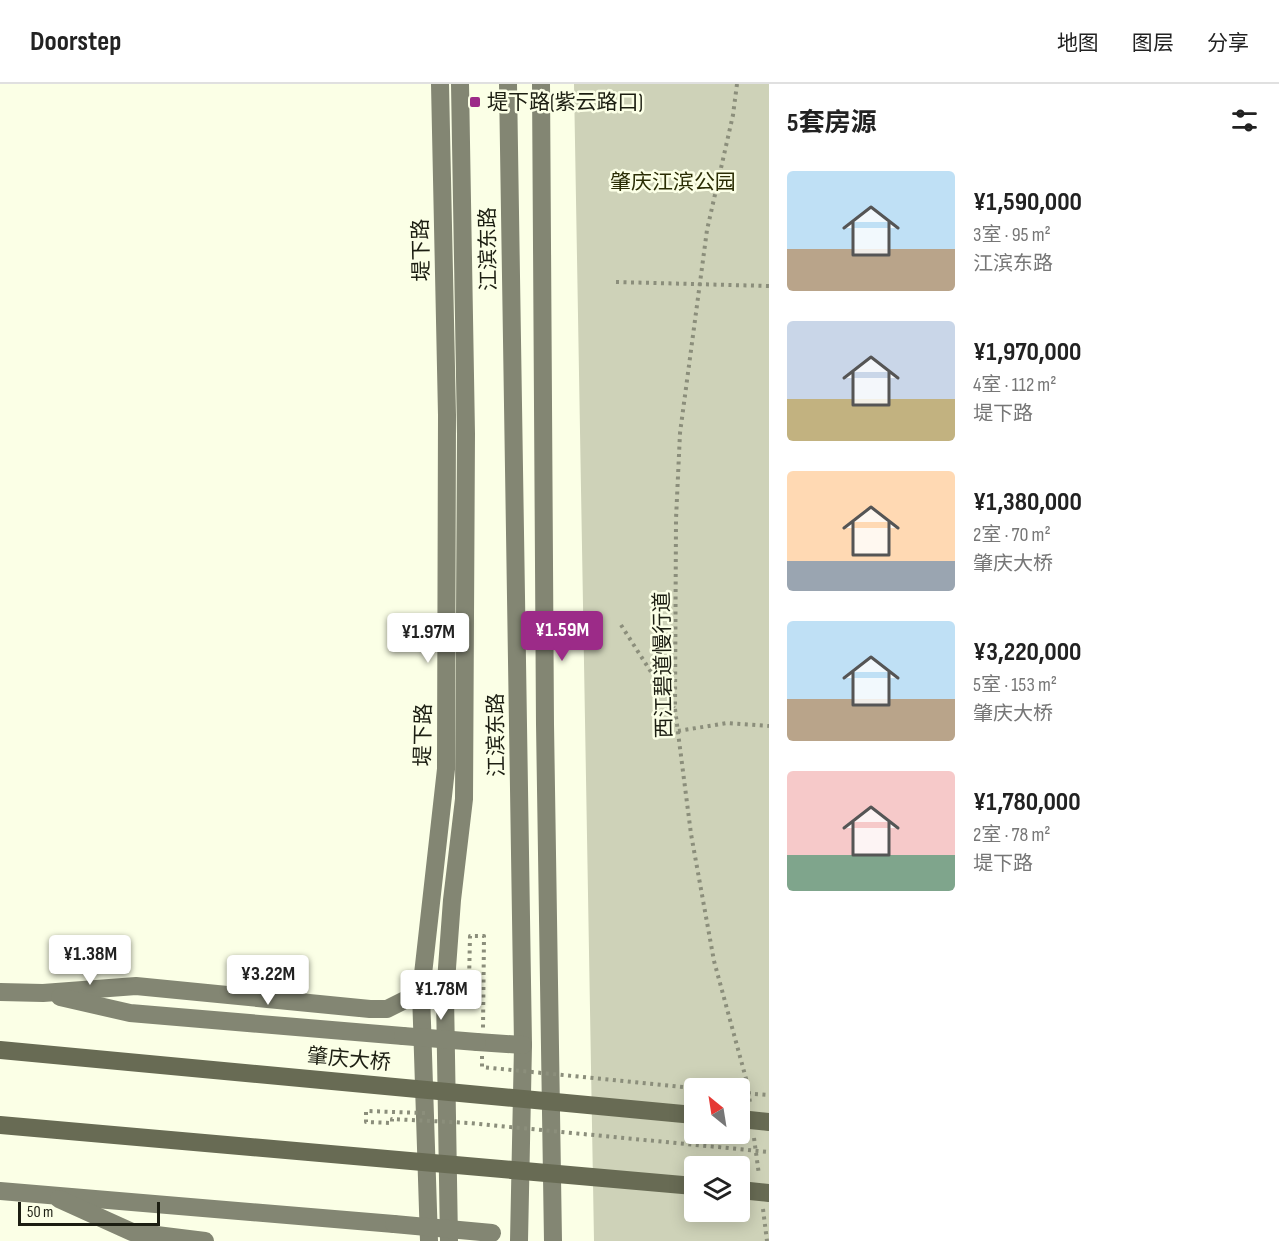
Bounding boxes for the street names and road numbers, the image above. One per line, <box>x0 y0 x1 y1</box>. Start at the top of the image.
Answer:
street label: 江滨东路 <box>475 207 502 291</box>
street label: 堤下路 <box>408 218 435 282</box>
street label: 西江碧道慢行道 <box>650 591 677 739</box>
street label: 江滨东路 <box>483 693 510 777</box>
street label: 堤下路 <box>410 703 437 767</box>
street label: 肇庆大桥 <box>306 1043 392 1076</box>

